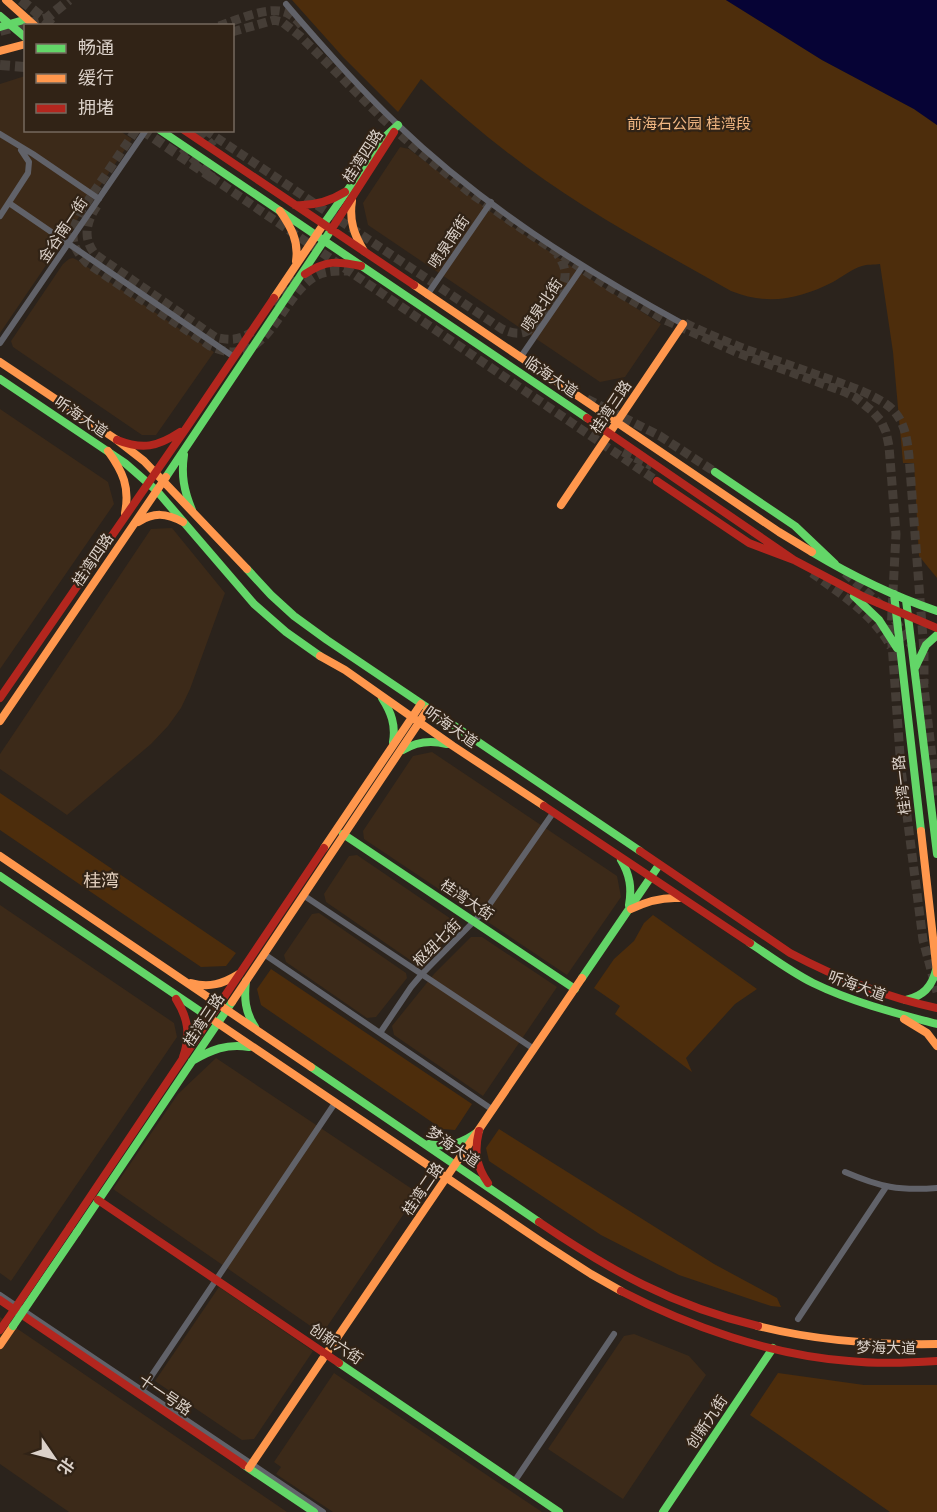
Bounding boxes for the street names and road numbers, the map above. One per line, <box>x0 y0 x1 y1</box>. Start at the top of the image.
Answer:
street label: 桂湾四路 <box>339 126 386 186</box>
street label: 金谷南一街 <box>35 194 91 266</box>
street label: 喷泉南街 <box>425 212 472 271</box>
street label: 喷泉北街 <box>518 275 565 334</box>
street label: 临海大道 <box>522 353 581 400</box>
street label: 桂湾三路 <box>587 377 634 436</box>
street label: 听海大道 <box>52 393 111 440</box>
street label: 桂湾四路 <box>69 530 116 589</box>
street label: 听海大道 <box>422 702 481 751</box>
street label: 桂湾一路 <box>889 754 914 816</box>
street label: 桂湾大街 <box>438 876 497 923</box>
street label: 枢纽七街 <box>409 915 464 970</box>
street label: 听海大道 <box>826 967 888 1004</box>
street label: 桂湾三路 <box>180 990 227 1049</box>
street label: 梦海大道 <box>424 1123 483 1170</box>
street label: 桂湾二路 <box>399 1159 446 1218</box>
street label: 创新六街 <box>307 1320 366 1367</box>
street label: 梦海大道 <box>856 1338 916 1357</box>
street label: 十一号路 <box>136 1371 195 1418</box>
street label: 创新九街 <box>683 1392 730 1451</box>

